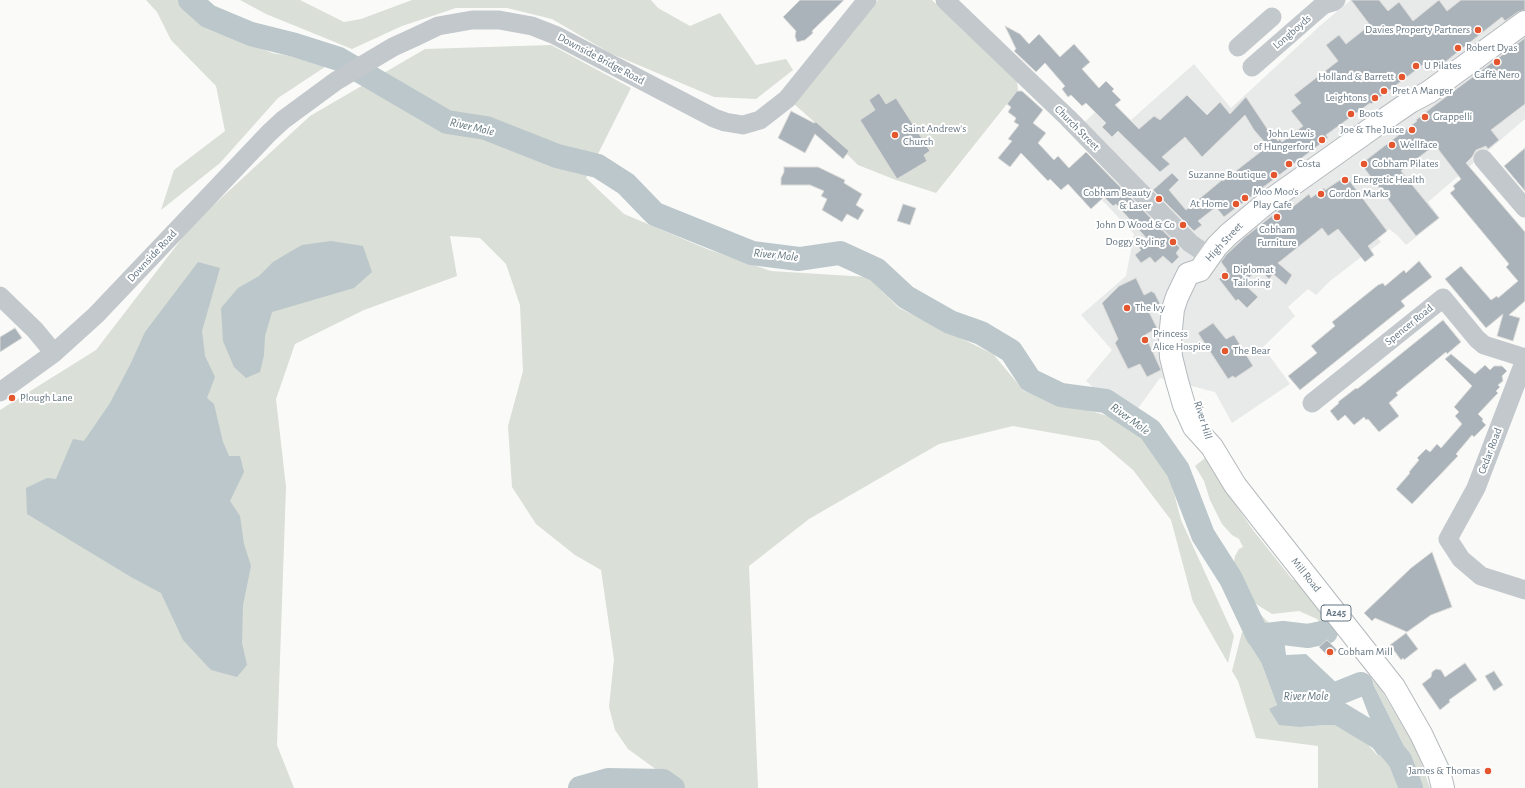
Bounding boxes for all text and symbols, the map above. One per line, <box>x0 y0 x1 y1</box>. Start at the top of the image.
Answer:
street label: Longboyds <box>1270 12 1314 52</box>
place label: Davies Property Partners <box>1365 23 1470 37</box>
marker: Davies Property Partners <box>1473 25 1483 35</box>
street label: Downside Bridge Road <box>555 30 647 88</box>
place label: Robert Dyas <box>1466 41 1517 55</box>
marker: Robert Dyas <box>1453 43 1463 53</box>
marker: Caffè Nero <box>1492 57 1502 67</box>
place label: U Pilates <box>1424 59 1461 73</box>
marker: U Pilates <box>1411 61 1421 71</box>
place label: Caffè Nero <box>1474 68 1520 82</box>
place label: Holland & Barrett <box>1318 70 1394 84</box>
marker: Holland & Barrett <box>1397 72 1407 82</box>
place label: Pret A Manger <box>1392 84 1453 98</box>
marker: Pret A Manger <box>1379 86 1389 96</box>
place label: Leightons <box>1325 91 1367 105</box>
marker: Leightons <box>1370 93 1380 103</box>
street label: Church Street <box>1052 103 1102 153</box>
place label: Boots <box>1359 107 1383 121</box>
marker: Boots <box>1346 109 1356 119</box>
place label: Grappelli <box>1433 110 1472 124</box>
marker: Grappelli <box>1420 112 1430 122</box>
water label: River Mole <box>448 115 496 139</box>
place label: Saint Andrew's Church <box>903 122 966 148</box>
place label: Joe & The Juice <box>1340 123 1404 137</box>
marker: Joe & The Juice <box>1407 125 1417 135</box>
place label: John Lewis of Hungerford <box>1253 127 1314 153</box>
marker: Saint Andrew's Church <box>890 130 900 140</box>
marker: John Lewis of Hungerford <box>1317 135 1327 145</box>
place label: Wellface <box>1400 138 1437 152</box>
marker: Wellface <box>1387 140 1397 150</box>
place label: Costa <box>1297 157 1321 171</box>
place label: Cobham Pilates <box>1372 157 1439 171</box>
marker: Costa <box>1284 159 1294 169</box>
marker: Cobham Pilates <box>1359 159 1369 169</box>
place label: Suzanne Boutique <box>1188 168 1266 182</box>
marker: Suzanne Boutique <box>1269 170 1279 180</box>
place label: Energetic Health <box>1353 173 1425 187</box>
marker: Energetic Health <box>1340 175 1350 185</box>
place label: Moo Moo's Play Cafe <box>1253 185 1299 211</box>
place label: Cobham Beauty & Laser <box>1083 186 1151 212</box>
place label: Gordon Marks <box>1329 187 1389 201</box>
marker: Gordon Marks <box>1316 189 1326 199</box>
marker: Moo Moo's Play Cafe <box>1240 193 1250 203</box>
marker: Cobham Beauty & Laser <box>1154 194 1164 204</box>
place label: At Home <box>1190 197 1228 211</box>
marker: At Home <box>1231 199 1241 209</box>
marker: Cobham Furniture <box>1272 212 1282 222</box>
place label: John D Wood & Co <box>1096 218 1175 232</box>
marker: John D Wood & Co <box>1178 220 1188 230</box>
street label: High Street <box>1202 220 1246 264</box>
place label: Cobham Furniture <box>1257 223 1297 249</box>
street label: Downside Road <box>124 227 180 285</box>
place label: Doggy Styling <box>1105 235 1165 249</box>
marker: Doggy Styling <box>1168 237 1178 247</box>
water label: River Mole <box>753 245 799 265</box>
place label: Diplomat Tailoring <box>1233 263 1274 289</box>
marker: Diplomat Tailoring <box>1220 271 1230 281</box>
place label: The Ivy <box>1135 301 1165 315</box>
street label: Spencer Road <box>1382 302 1436 348</box>
marker: The Ivy <box>1122 303 1132 313</box>
place label: Princess Alice Hospice <box>1153 327 1210 353</box>
marker: Princess Alice Hospice <box>1140 335 1150 345</box>
place label: The Bear <box>1233 344 1270 358</box>
marker: The Bear <box>1220 346 1230 356</box>
place label: Plough Lane <box>20 391 73 405</box>
marker: Plough Lane <box>7 393 17 403</box>
street label: River Hill <box>1191 399 1215 441</box>
water label: River Mole <box>1108 400 1152 438</box>
street label: Cedar Road <box>1475 426 1505 476</box>
street label: Mill Road <box>1288 555 1324 595</box>
road number: A245 <box>1321 605 1351 621</box>
place label: Cobham Mill <box>1338 645 1393 659</box>
marker: Cobham Mill <box>1325 647 1335 657</box>
water label: River Mole <box>1283 689 1329 703</box>
place label: James & Thomas <box>1408 764 1480 778</box>
marker: James & Thomas <box>1483 766 1493 776</box>

